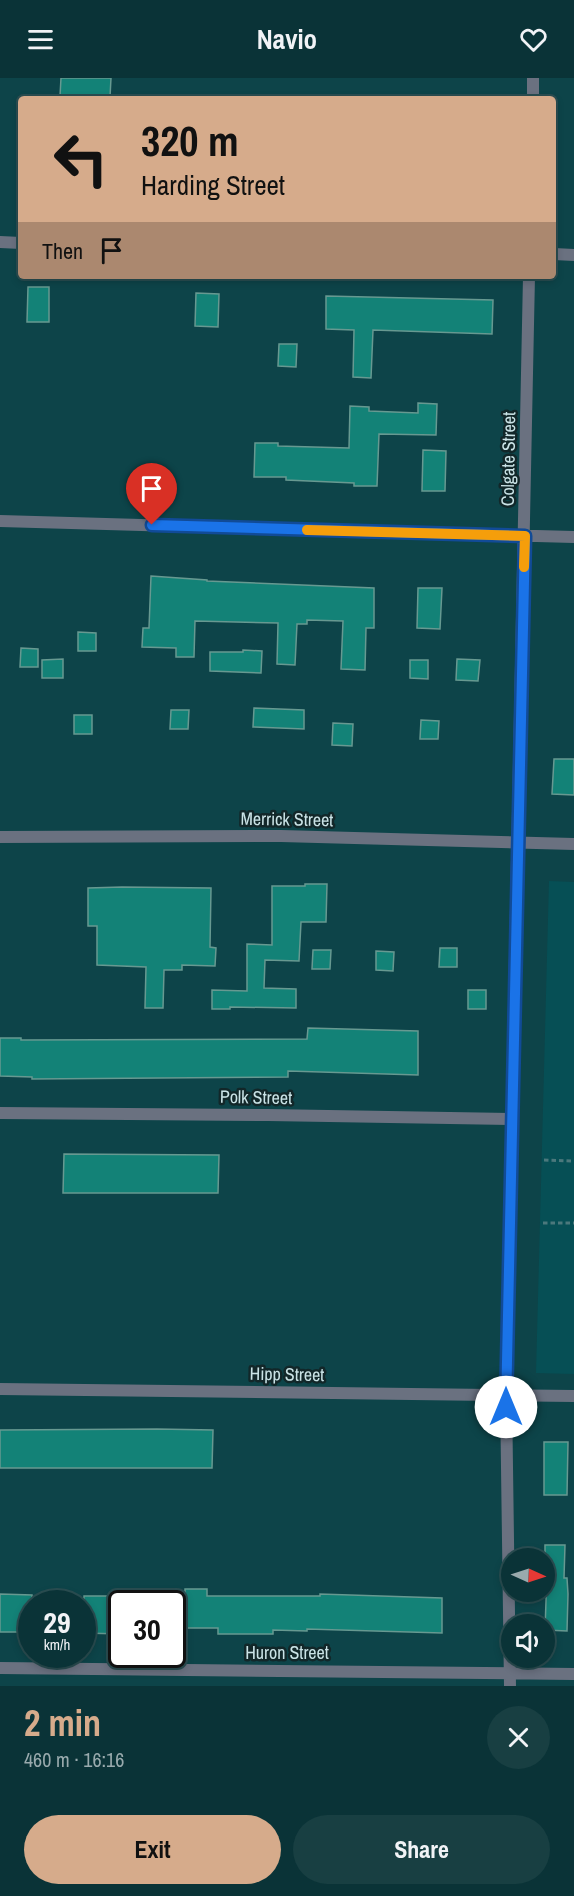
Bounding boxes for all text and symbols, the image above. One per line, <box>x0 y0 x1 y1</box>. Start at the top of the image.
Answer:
text: Navio <box>257 21 317 57</box>
icon: menu <box>24 23 57 56</box>
icon: heart <box>517 23 550 56</box>
text: 320 m <box>141 113 239 169</box>
icon: left <box>42 120 120 198</box>
text: Harding Street <box>141 167 285 203</box>
icon: arrive <box>95 234 128 267</box>
text: Then <box>42 236 83 266</box>
street label: Colgate Street <box>495 412 521 506</box>
pin <box>126 463 177 525</box>
icon: arrive <box>135 472 168 505</box>
street label: Merrick Street <box>240 806 334 832</box>
street label: Polk Street <box>220 1084 292 1110</box>
street label: Hipp Street <box>249 1361 325 1387</box>
position arrow <box>474 1375 538 1439</box>
north arrow <box>501 1548 555 1602</box>
map controls <box>501 1548 555 1668</box>
speed limit sign: 30 <box>108 1590 186 1668</box>
text: 29 <box>43 1602 71 1642</box>
button: sound <box>501 1614 555 1668</box>
text: km/h <box>44 1634 70 1655</box>
street label: Huron Street <box>245 1640 329 1665</box>
text: 2 min <box>24 1699 101 1747</box>
button: close <box>487 1706 550 1769</box>
text: 460 m · 16:16 <box>24 1746 124 1773</box>
button: Exit <box>24 1815 281 1884</box>
button: Share <box>293 1815 550 1884</box>

